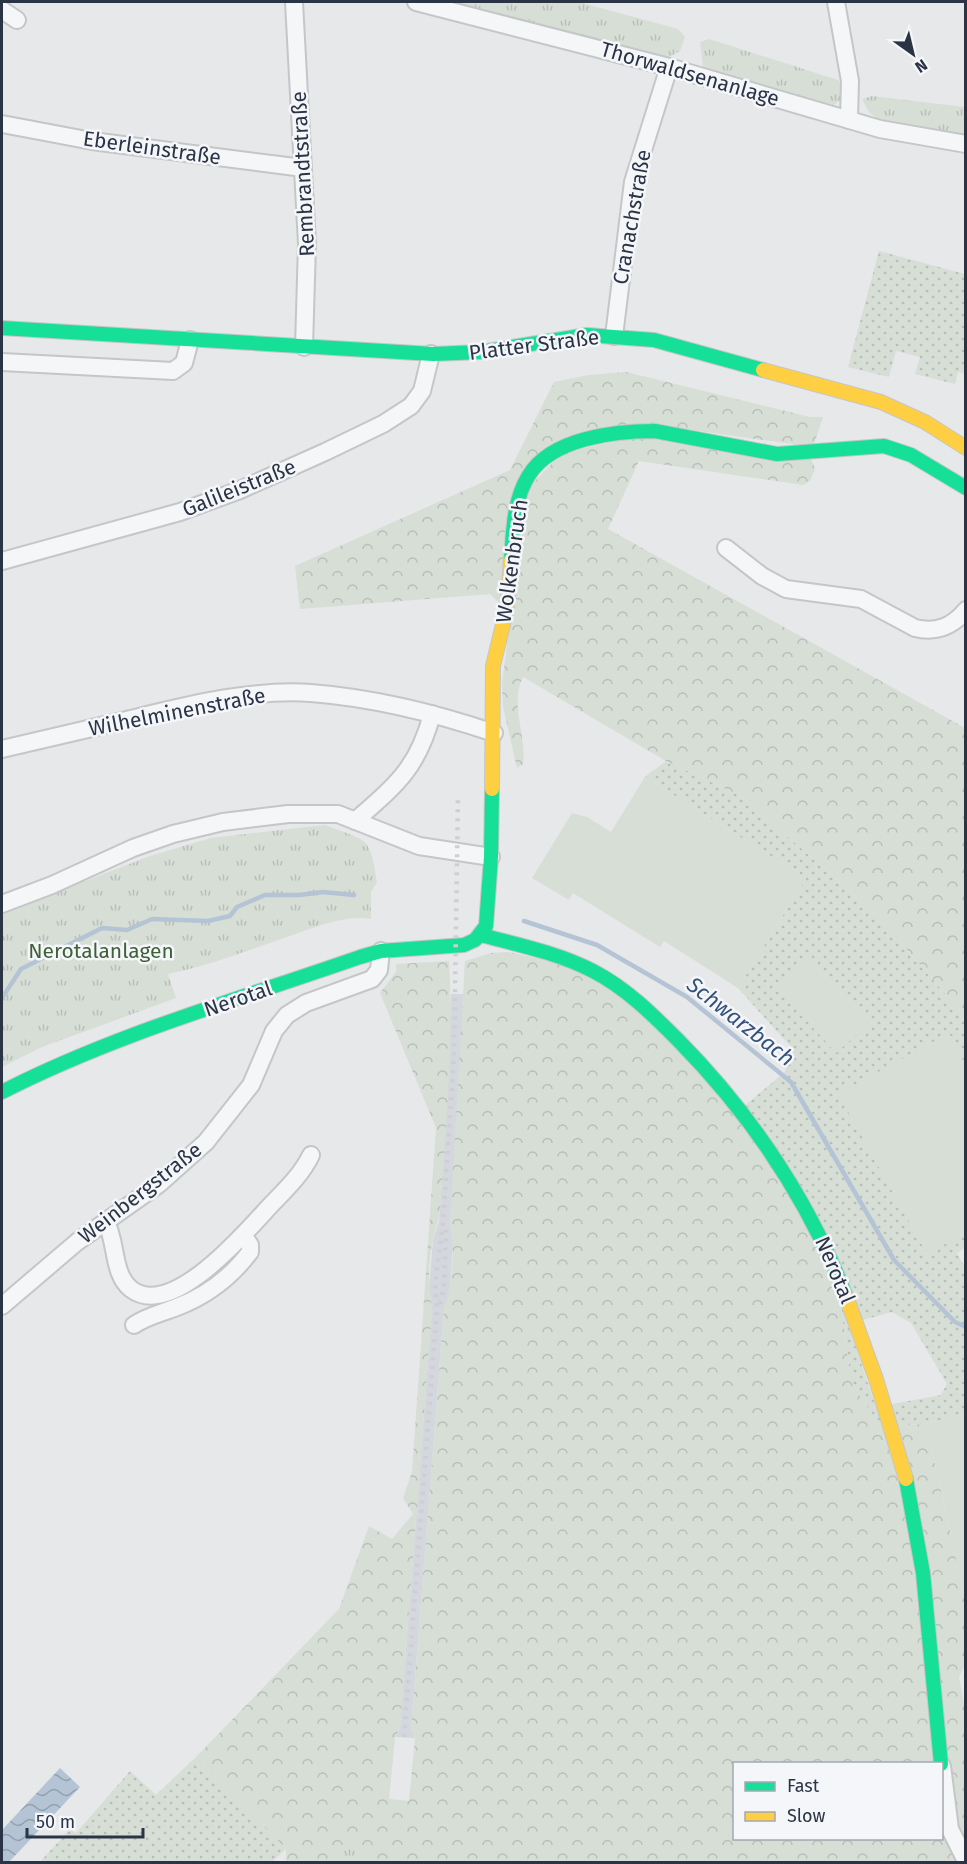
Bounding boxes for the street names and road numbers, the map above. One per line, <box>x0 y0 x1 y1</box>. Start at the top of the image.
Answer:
street label: Thorwaldsenanlage <box>598 36 782 112</box>
street label: Rembrandtstraße <box>286 91 320 257</box>
street label: Eberleinstraße <box>81 125 223 171</box>
street label: Cranachstraße <box>607 148 657 286</box>
street label: Platter Straße <box>467 324 601 366</box>
street label: Galileistraße <box>178 453 300 523</box>
street label: Wolkenbruch <box>490 497 534 625</box>
street label: Wilhelminenstraße <box>86 682 268 742</box>
street label: Nerotal <box>201 975 275 1023</box>
street label: Weinbergstraße <box>73 1137 207 1249</box>
street label: Nerotal <box>809 1233 861 1307</box>

